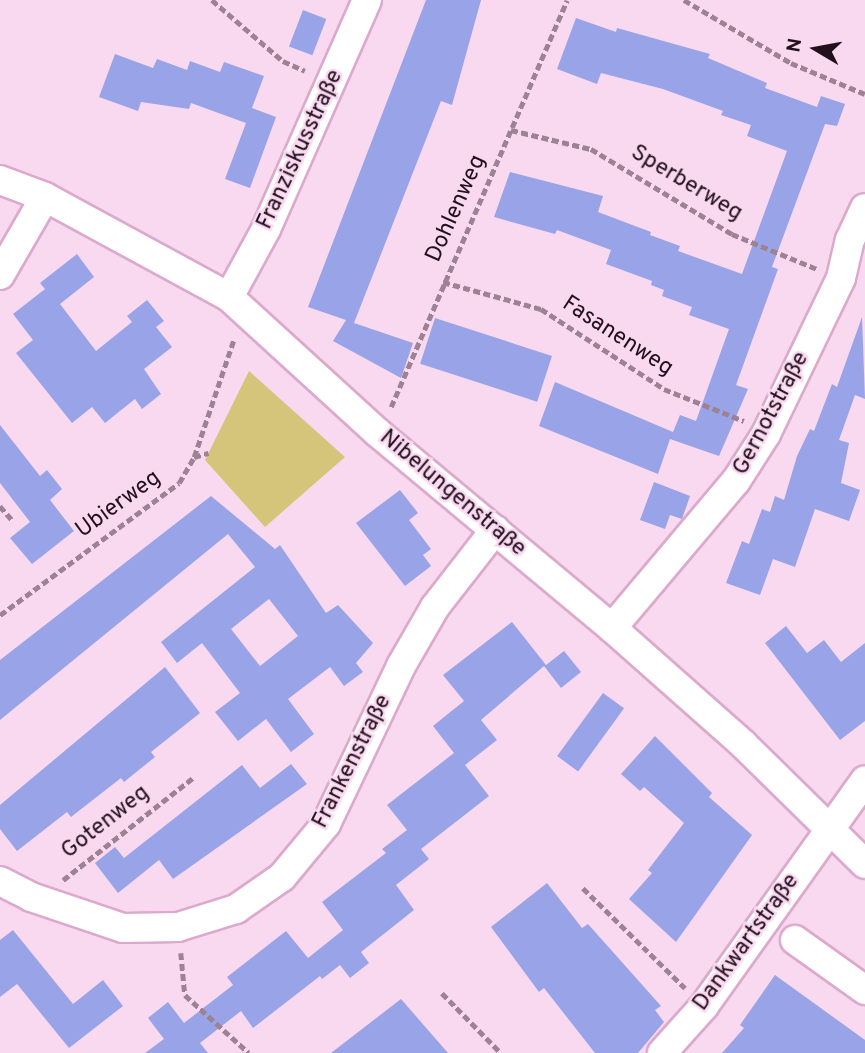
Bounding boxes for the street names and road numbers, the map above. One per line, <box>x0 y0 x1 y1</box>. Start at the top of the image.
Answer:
street label: Franziskusstraße <box>252 66 350 234</box>
street label: Sperberweg <box>625 140 747 228</box>
street label: Dohlenweg <box>421 151 493 267</box>
street label: Fasanenweg <box>556 291 678 383</box>
street label: Gernotstraße <box>728 348 816 480</box>
street label: Nibelungenstraße <box>373 425 531 563</box>
street label: Ubierweg <box>71 465 167 545</box>
street label: Frankenstraße <box>308 691 398 833</box>
street label: Gotenweg <box>56 780 156 866</box>
street label: Dankwartstraße <box>688 869 806 1017</box>

